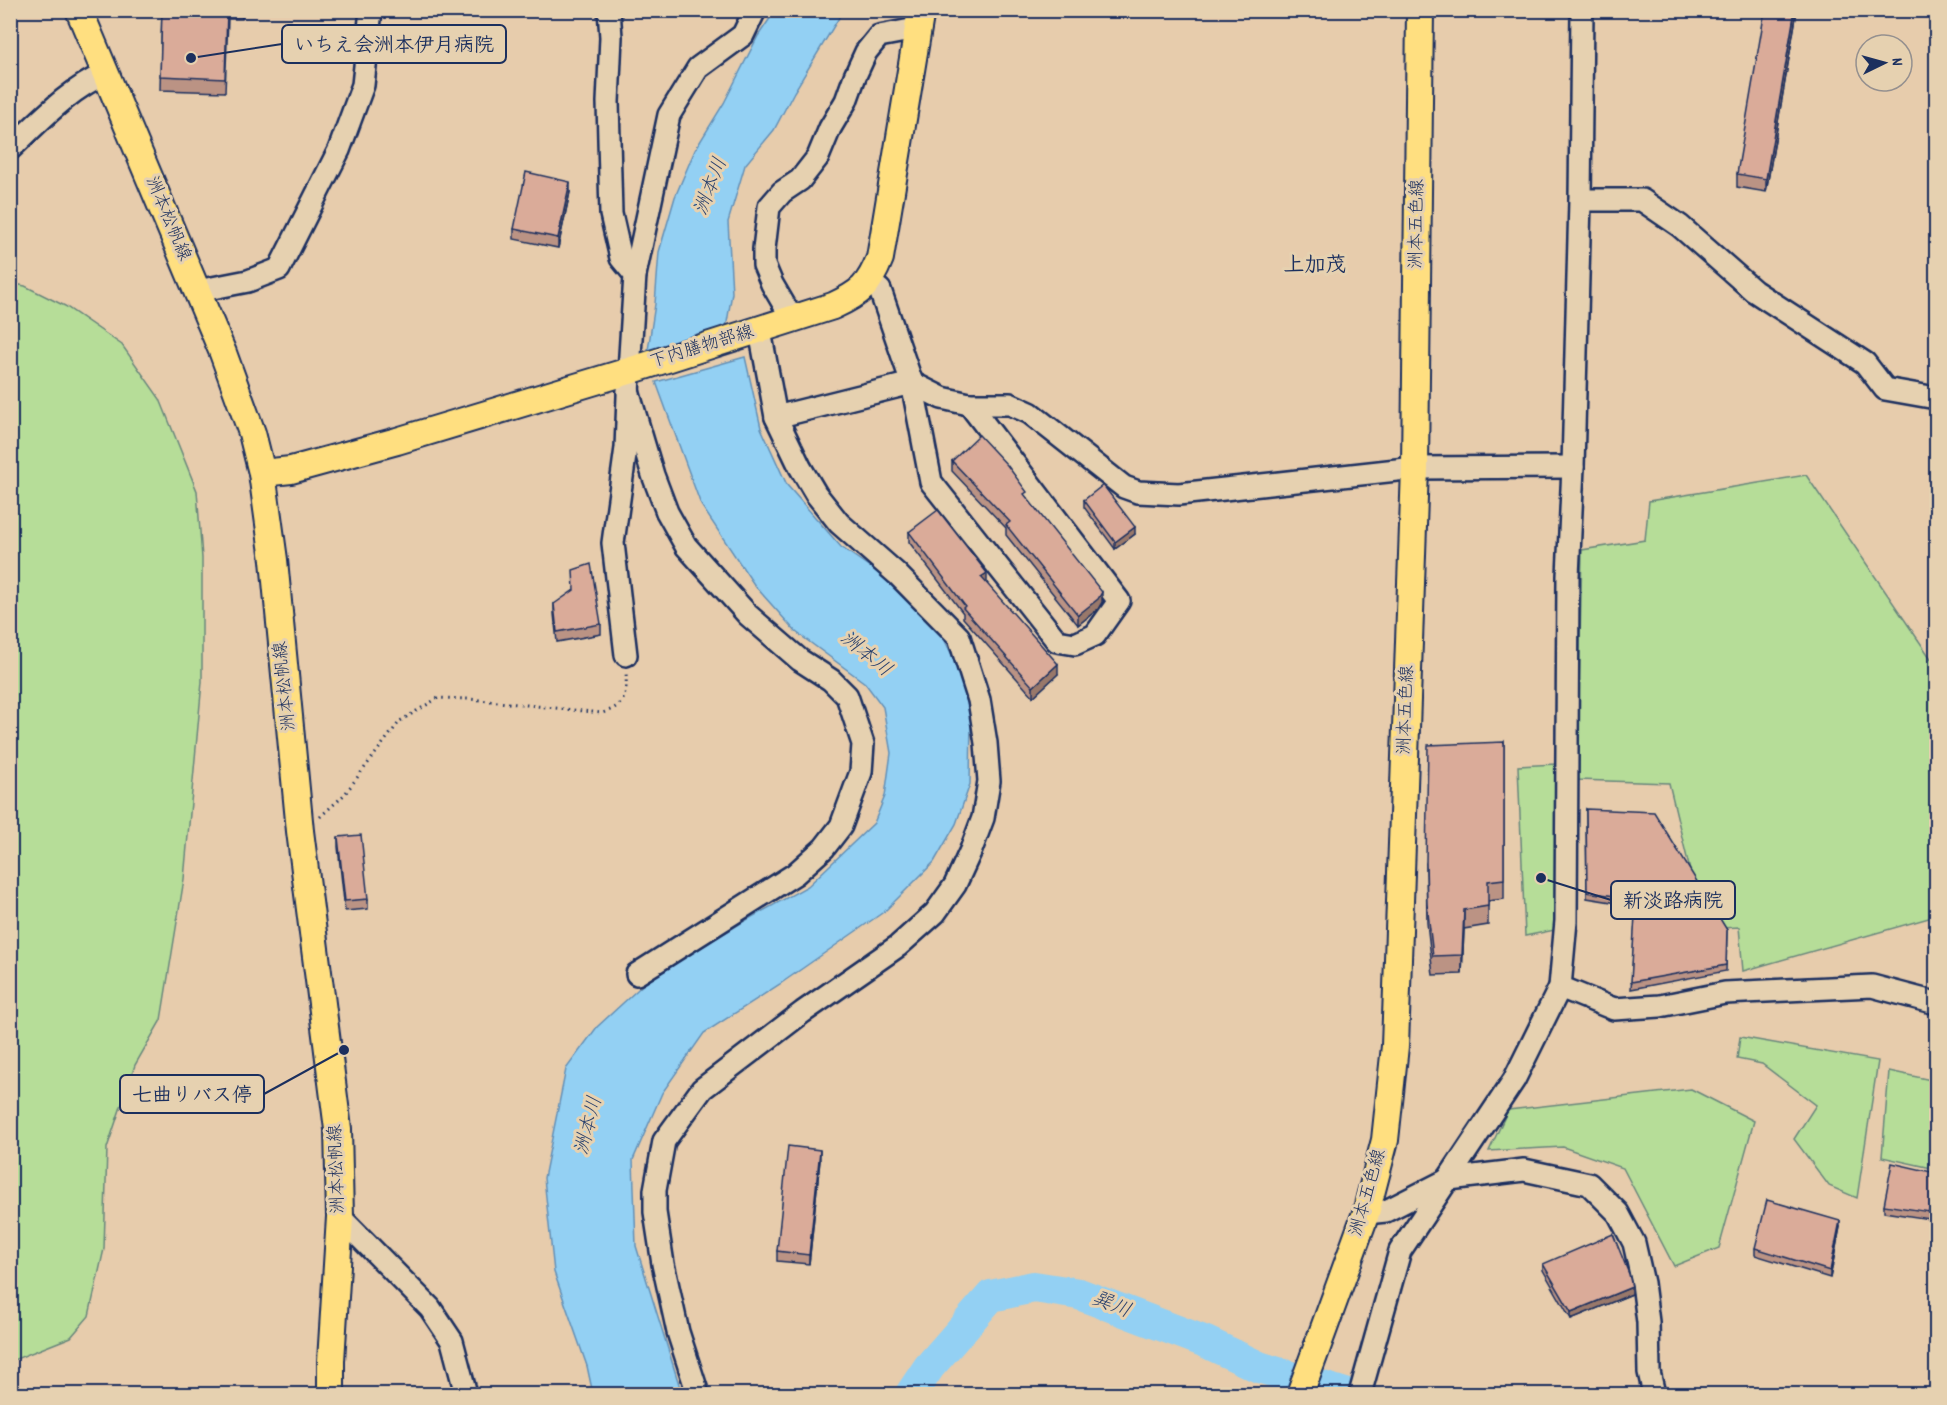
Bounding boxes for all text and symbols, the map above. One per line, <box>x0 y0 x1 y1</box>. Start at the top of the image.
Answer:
callout: いちえ会洲本伊月病院 <box>282 25 506 63</box>
text: いちえ会洲本伊月病院 <box>294 33 494 61</box>
north arrow <box>1854 33 1914 93</box>
text: N <box>1885 57 1908 67</box>
water label: 洲本川 <box>688 154 736 220</box>
street label: 洲本松帆線 <box>138 173 196 265</box>
street label: 洲本五色線 <box>1405 179 1431 269</box>
district label: 上加茂 <box>1284 252 1347 282</box>
street label: 下内膳物部線 <box>647 320 757 376</box>
water label: 洲本川 <box>833 625 897 685</box>
street label: 洲本松帆線 <box>269 640 303 732</box>
street label: 洲本五色線 <box>1393 665 1421 755</box>
callout: 新淡路病院 <box>1611 881 1735 919</box>
text: 新淡路病院 <box>1623 889 1723 917</box>
callout: 七曲りバス停 <box>120 1075 264 1113</box>
text: 七曲りバス停 <box>132 1083 252 1111</box>
water label: 洲本川 <box>569 1094 611 1158</box>
street label: 洲本松帆線 <box>324 1124 352 1214</box>
street label: 洲本五色線 <box>1345 1146 1393 1240</box>
water label: 巽川 <box>1087 1286 1135 1326</box>

